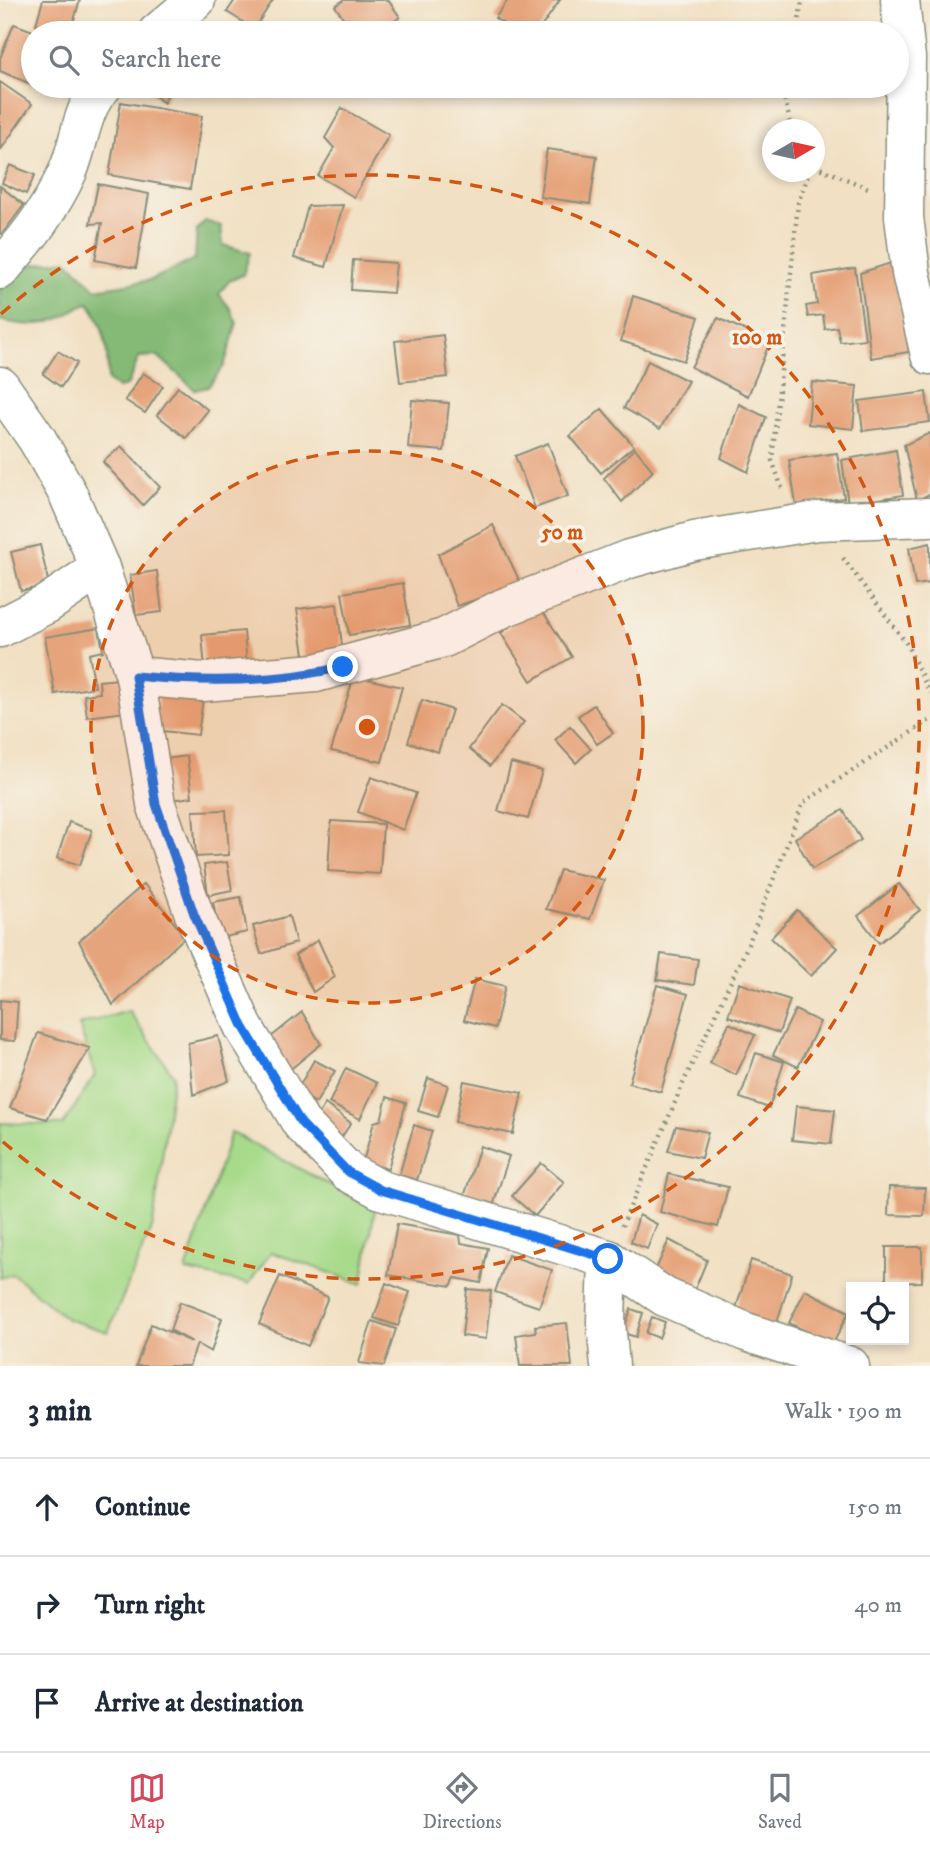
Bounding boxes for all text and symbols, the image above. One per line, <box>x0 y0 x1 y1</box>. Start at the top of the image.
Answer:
search box <box>21 21 909 98</box>
icon: search <box>45 41 83 79</box>
text: Search here <box>101 43 221 76</box>
north arrow <box>762 119 825 182</box>
text: 100 m <box>732 325 782 351</box>
text: 50 m <box>540 520 583 546</box>
route end <box>327 651 358 682</box>
centre of rings <box>355 715 379 739</box>
route start <box>592 1243 623 1274</box>
map controls <box>846 1282 909 1345</box>
button: locate <box>846 1282 909 1345</box>
text: 3 min <box>28 1393 92 1430</box>
text: Walk · 190 m <box>784 1397 902 1426</box>
icon: ahead <box>28 1488 66 1526</box>
text: Continue <box>95 1491 190 1524</box>
text: 150 m <box>848 1493 902 1522</box>
icon: right <box>28 1586 66 1624</box>
text: Turn right <box>95 1589 205 1622</box>
text: 40 m <box>854 1591 902 1620</box>
icon: arrive <box>28 1684 66 1722</box>
text: Arrive at destination <box>95 1687 304 1720</box>
tab: Map <box>128 1769 166 1834</box>
tab: Directions <box>423 1769 502 1834</box>
tab: Saved <box>758 1769 802 1834</box>

